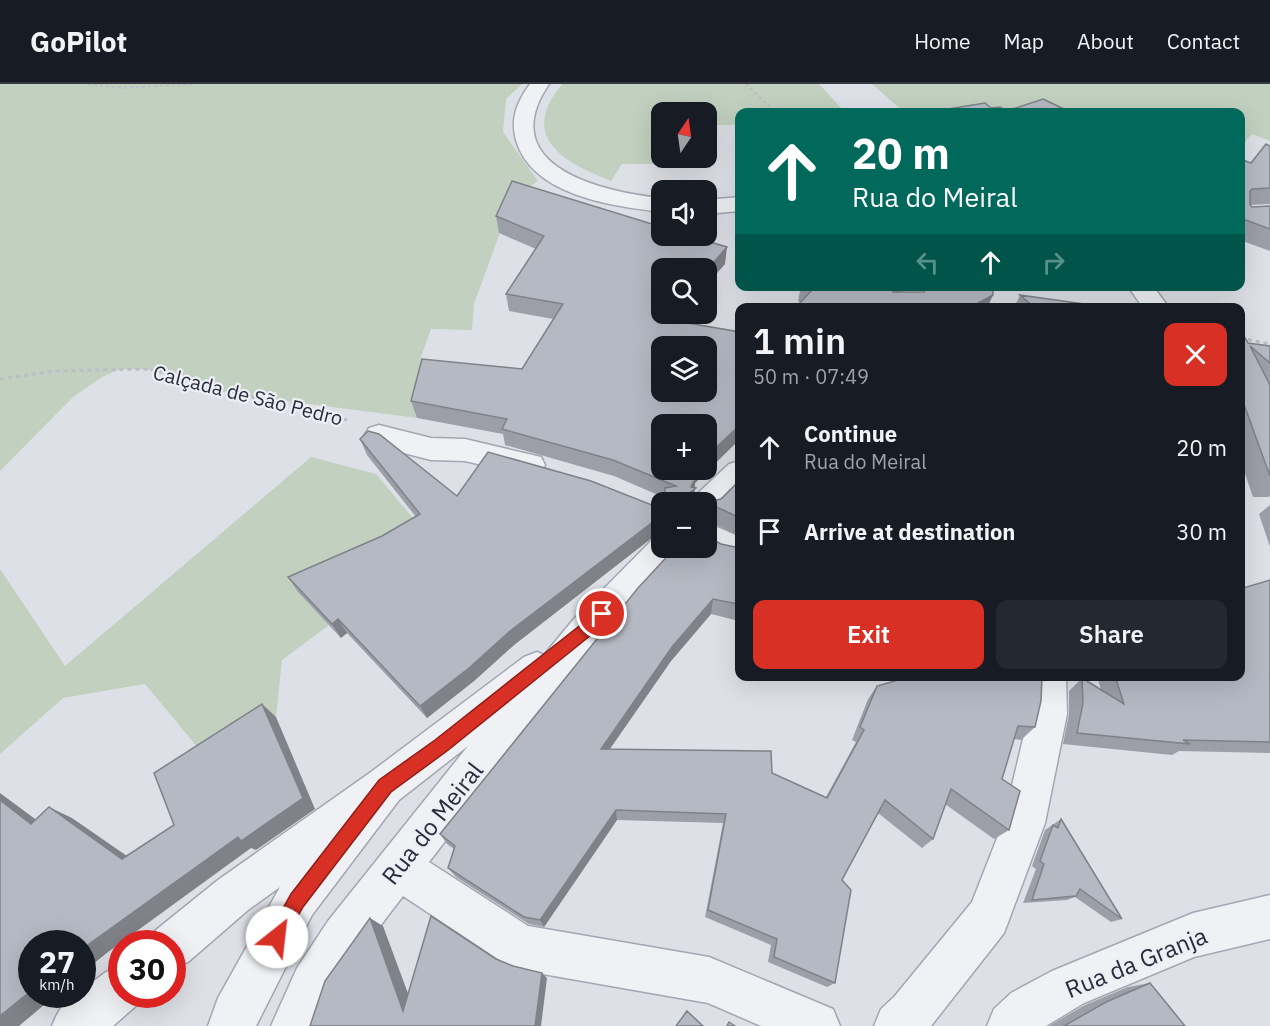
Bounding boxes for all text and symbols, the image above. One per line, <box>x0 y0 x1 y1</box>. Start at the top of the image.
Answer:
text: GoPilot <box>30 23 127 60</box>
text: Home <box>914 27 971 55</box>
text: Map <box>1004 27 1044 55</box>
text: About <box>1077 27 1134 55</box>
text: Contact <box>1167 27 1240 55</box>
north arrow <box>651 102 717 168</box>
map controls <box>651 102 717 558</box>
text: 20 m <box>852 126 950 181</box>
icon: ahead <box>753 132 831 210</box>
text: Rua do Meiral <box>852 179 1018 214</box>
button: sound <box>651 180 717 246</box>
icon: left <box>911 246 944 279</box>
icon: ahead <box>974 246 1007 279</box>
icon: right <box>1037 246 1070 279</box>
button: search <box>651 258 717 324</box>
text: 1 min <box>753 317 846 364</box>
button: close <box>1164 323 1227 386</box>
button: layers <box>651 336 717 402</box>
street label: Calçada de São Pedro <box>150 358 346 432</box>
text: 50 m · 07:49 <box>753 363 869 390</box>
button: + <box>651 414 717 480</box>
text: Continue <box>804 419 897 448</box>
icon: ahead <box>753 431 786 464</box>
text: 20 m <box>1176 433 1227 462</box>
text: Rua do Meiral <box>804 448 927 475</box>
button: − <box>651 492 717 558</box>
icon: arrive <box>753 515 786 548</box>
text: Arrive at destination <box>804 517 1015 546</box>
text: 30 m <box>1176 517 1227 546</box>
pin <box>576 588 627 639</box>
icon: arrive <box>585 597 618 630</box>
button: Exit <box>753 600 984 669</box>
button: Share <box>996 600 1227 669</box>
street label: Rua do Meiral <box>374 755 490 891</box>
position arrow <box>245 905 309 969</box>
street label: Rua da Granja <box>1060 919 1212 1005</box>
speed limit sign: 30 <box>108 930 186 1008</box>
text: 27 <box>39 942 75 981</box>
text: km/h <box>39 975 75 994</box>

